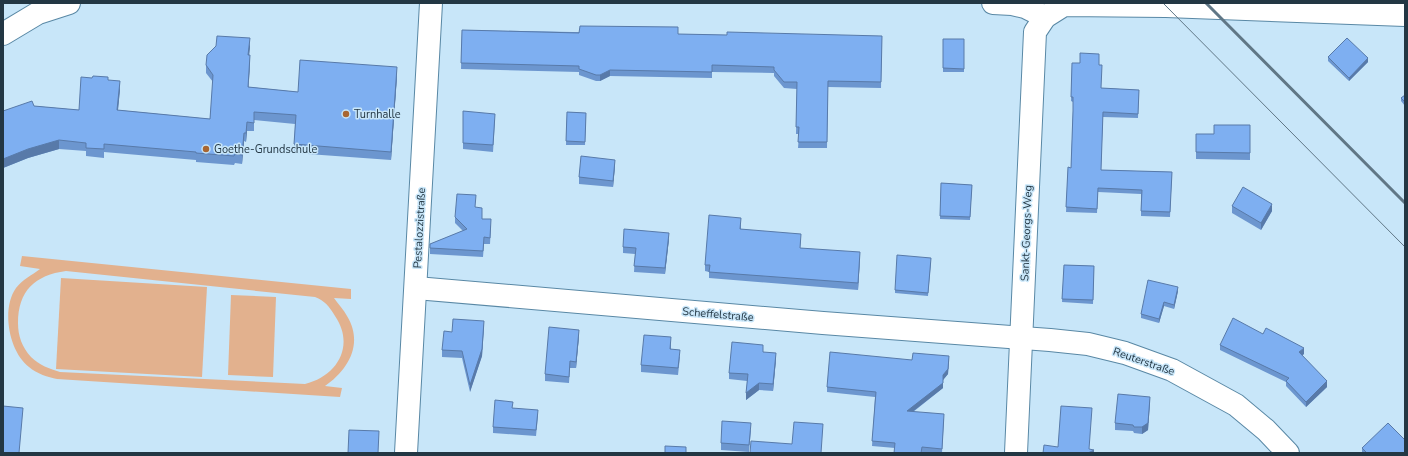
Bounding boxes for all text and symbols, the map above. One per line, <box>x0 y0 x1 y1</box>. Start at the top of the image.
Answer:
place label: Turnhalle <box>354 107 401 122</box>
marker: Turnhalle <box>341 109 351 119</box>
place label: Goethe-Grundschule <box>214 142 317 157</box>
marker: Goethe-Grundschule <box>201 144 211 154</box>
street label: Sankt-Georgs-Weg <box>1017 185 1036 281</box>
street label: Pestalozzistraße <box>410 187 429 269</box>
street label: Scheffelstraße <box>682 304 754 325</box>
street label: Reuterstraße <box>1111 344 1177 379</box>

